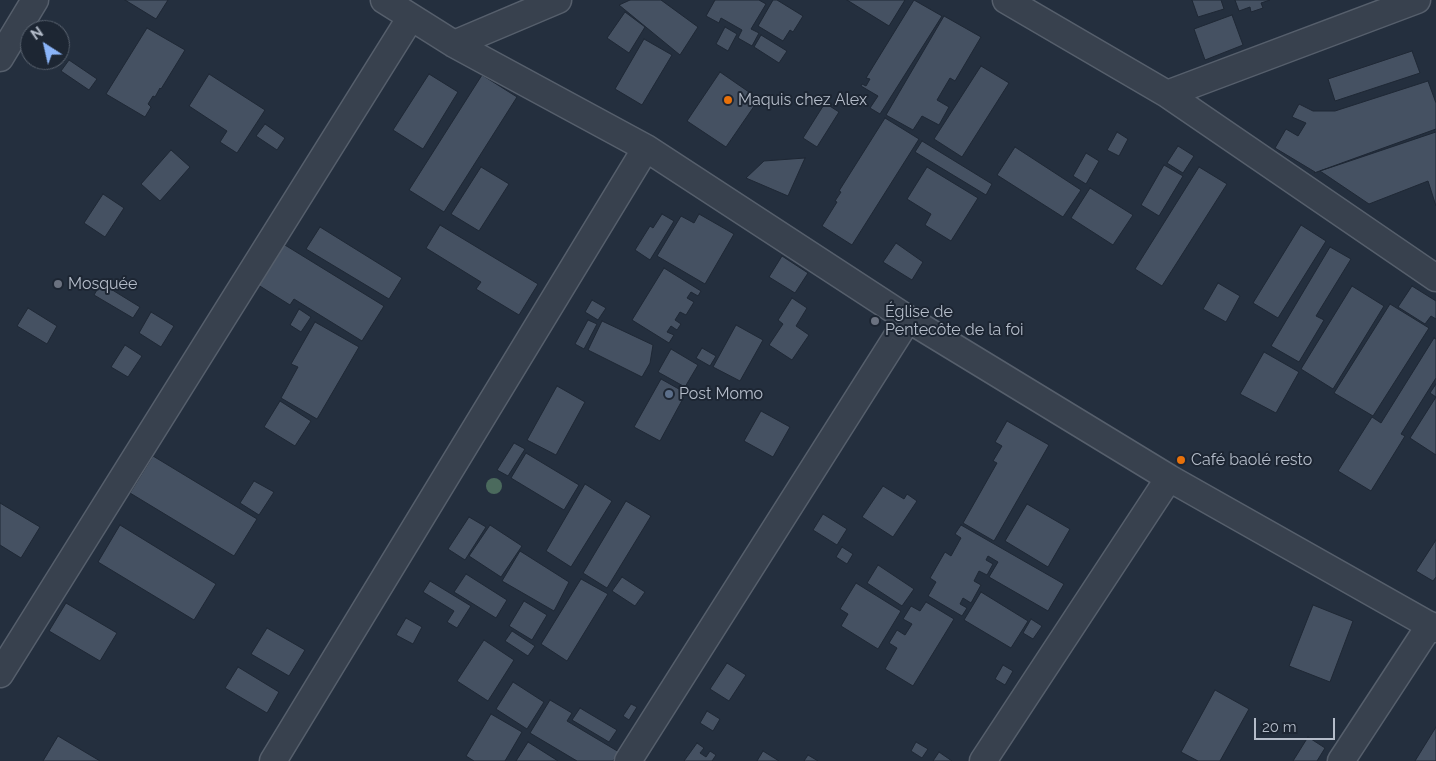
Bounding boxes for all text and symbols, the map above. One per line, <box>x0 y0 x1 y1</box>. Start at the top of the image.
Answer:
north arrow <box>20 20 70 70</box>
text: N <box>28 24 46 43</box>
place label: Maquis chez Alex <box>738 90 867 110</box>
marker: Maquis chez Alex <box>722 94 734 106</box>
place label: Mosquée <box>68 274 137 294</box>
marker: Mosquée <box>52 278 64 290</box>
place label: Église de Pentecôte de la foi <box>885 302 1023 340</box>
marker: Église de Pentecôte de la foi <box>869 315 881 327</box>
place label: Post Momo <box>679 384 763 404</box>
marker: Post Momo <box>663 388 675 400</box>
place label: Café baolé resto <box>1191 450 1312 470</box>
marker: Café baolé resto <box>1175 454 1187 466</box>
scale bar <box>1256 708 1337 740</box>
text: 20 m <box>1262 718 1297 736</box>

